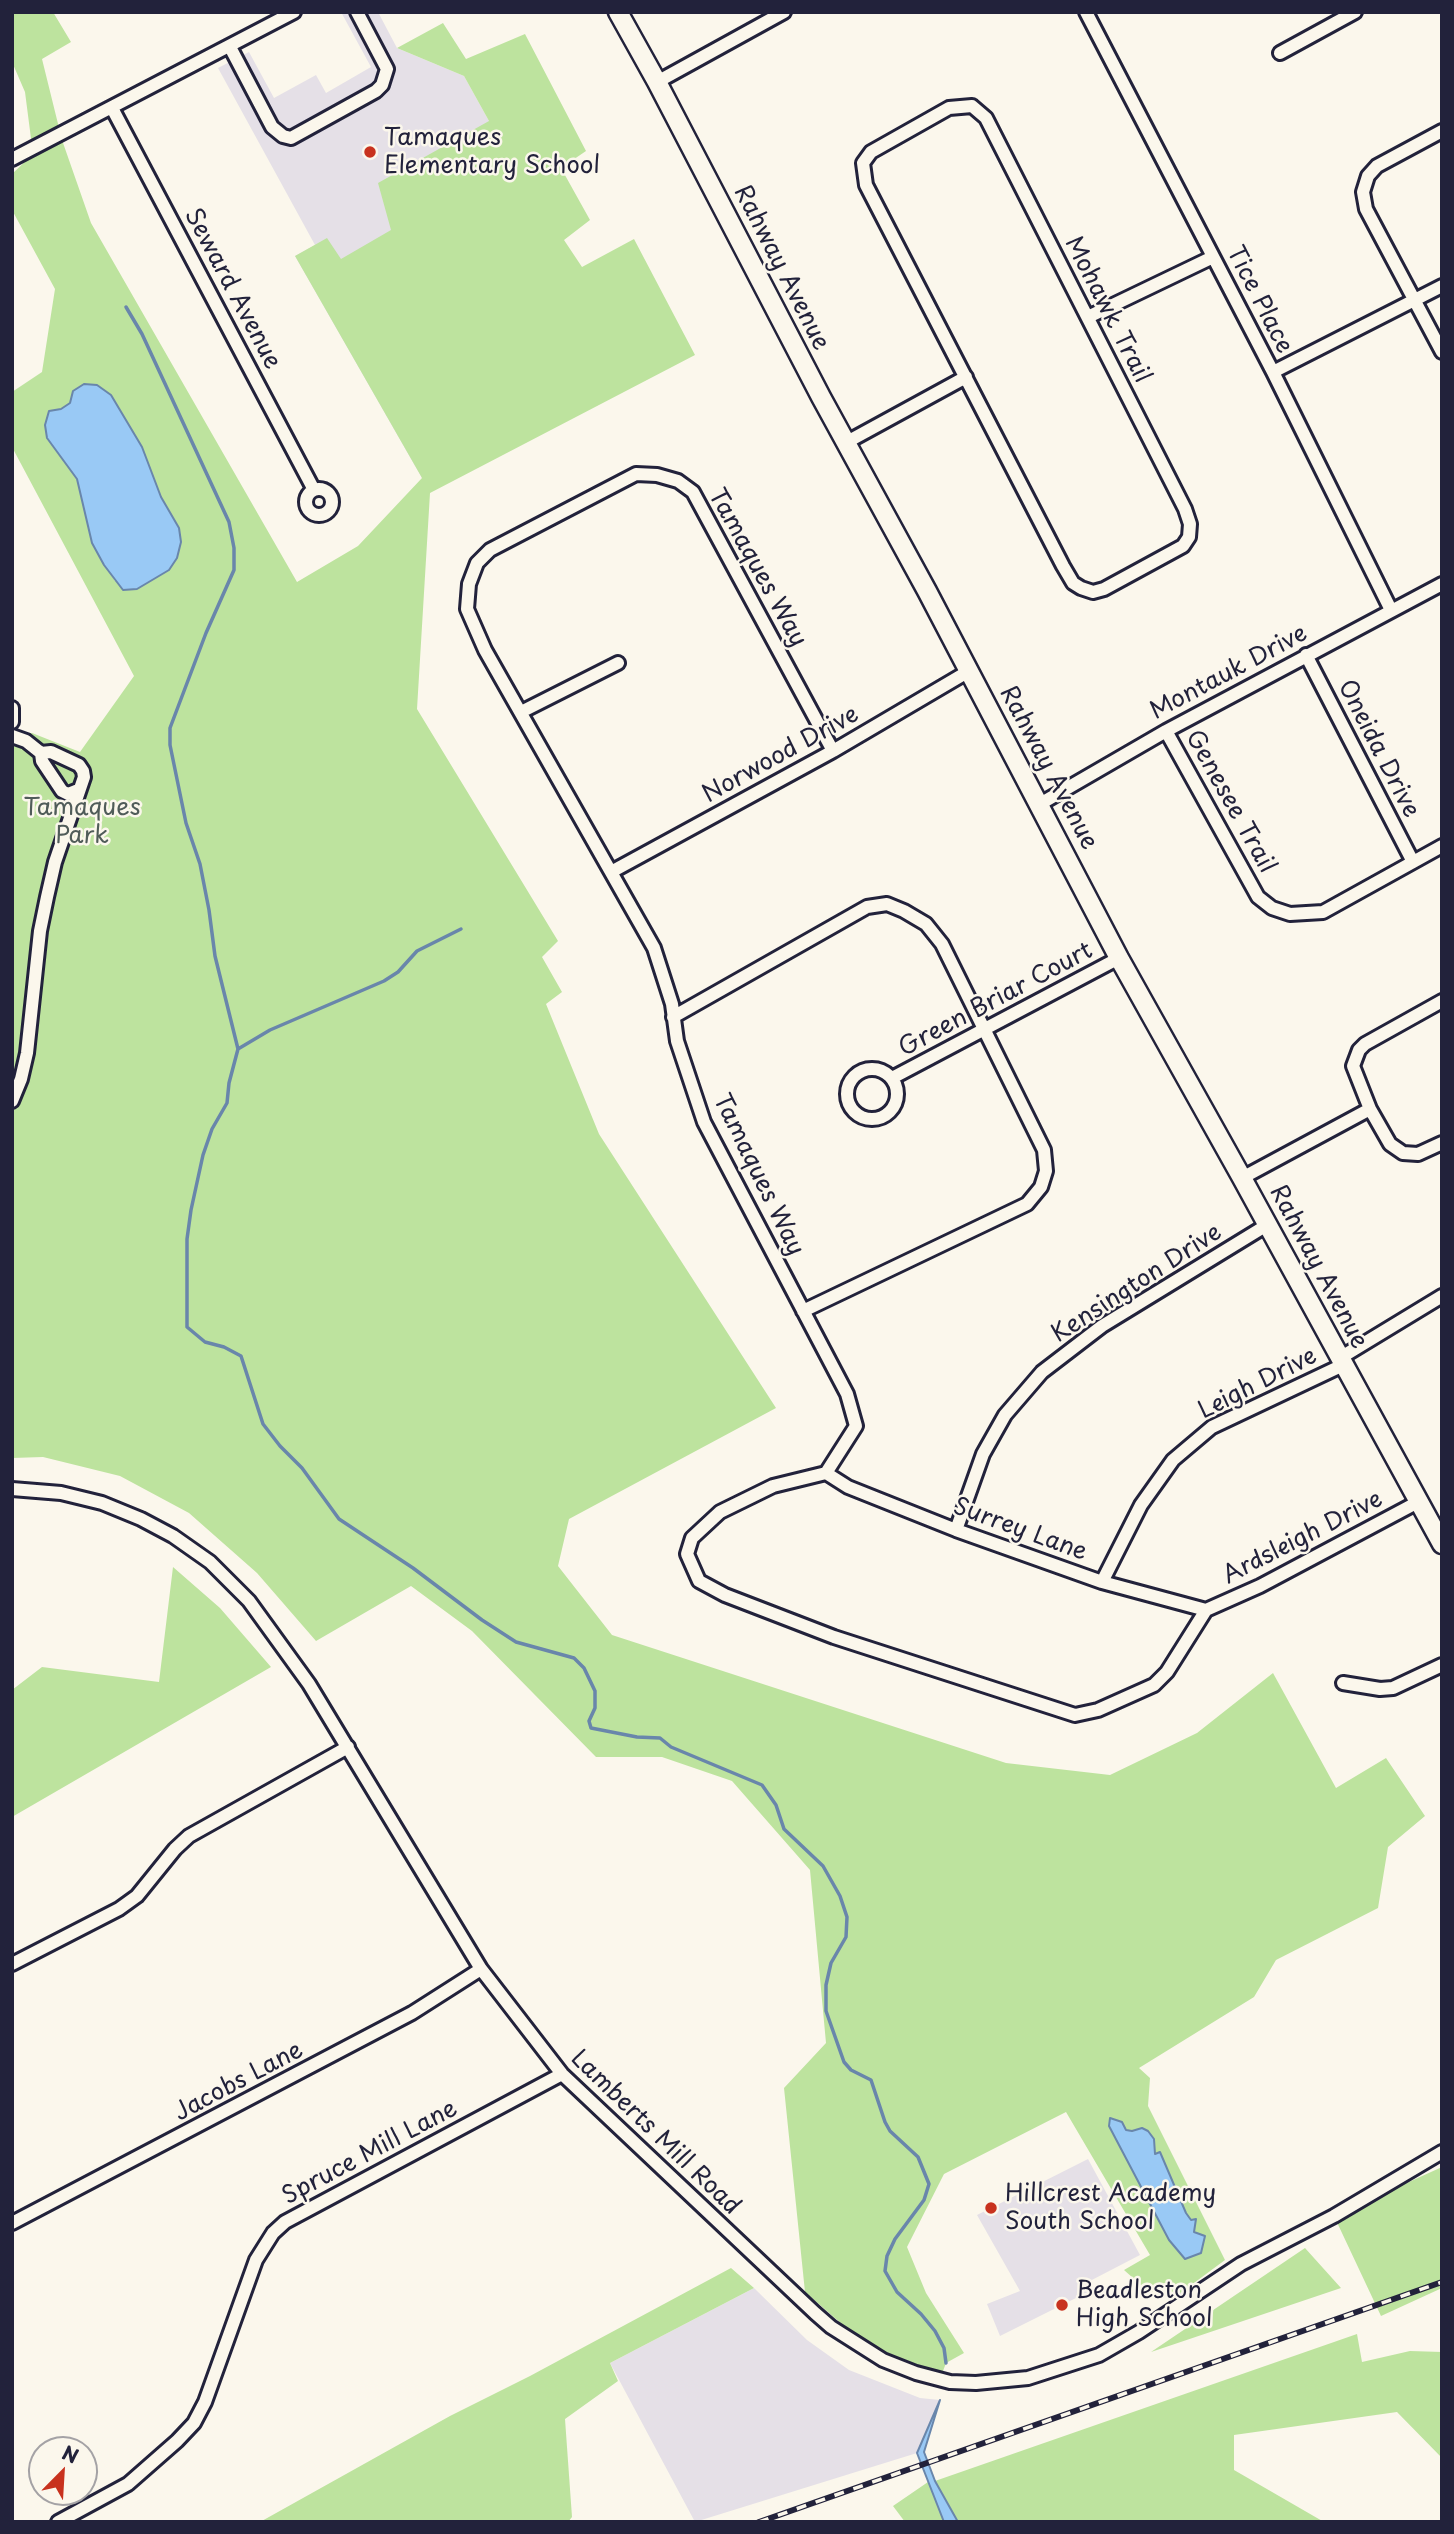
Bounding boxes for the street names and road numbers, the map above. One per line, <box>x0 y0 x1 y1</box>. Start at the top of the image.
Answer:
street label: Rahway Avenue <box>727 181 835 355</box>
street label: Seward Avenue <box>178 204 286 374</box>
street label: Mohawk Trail <box>1058 232 1156 388</box>
street label: Tice Place <box>1220 242 1298 358</box>
street label: Tamaques Way <box>702 484 812 652</box>
street label: Montauk Drive <box>1146 620 1312 726</box>
street label: Oneida Drive <box>1331 675 1425 823</box>
street label: Rahway Avenue <box>993 681 1103 855</box>
street label: Norwood Drive <box>698 700 864 810</box>
street label: Genesee Trail <box>1179 725 1281 879</box>
street label: Green Briar Court <box>894 937 1098 1063</box>
street label: Tamaques Way <box>706 1089 810 1261</box>
street label: Rahway Avenue <box>1263 1180 1373 1354</box>
street label: Kensington Drive <box>1047 1218 1227 1350</box>
street label: Leigh Drive <box>1194 1342 1322 1426</box>
street label: Ardsleigh Drive <box>1218 1485 1388 1591</box>
street label: Surrey Lane <box>949 1492 1091 1568</box>
street label: Jacobs Lane <box>170 2036 308 2128</box>
street label: Lamberts Mill Road <box>564 2045 746 2221</box>
street label: Spruce Mill Lane <box>278 2095 462 2211</box>

